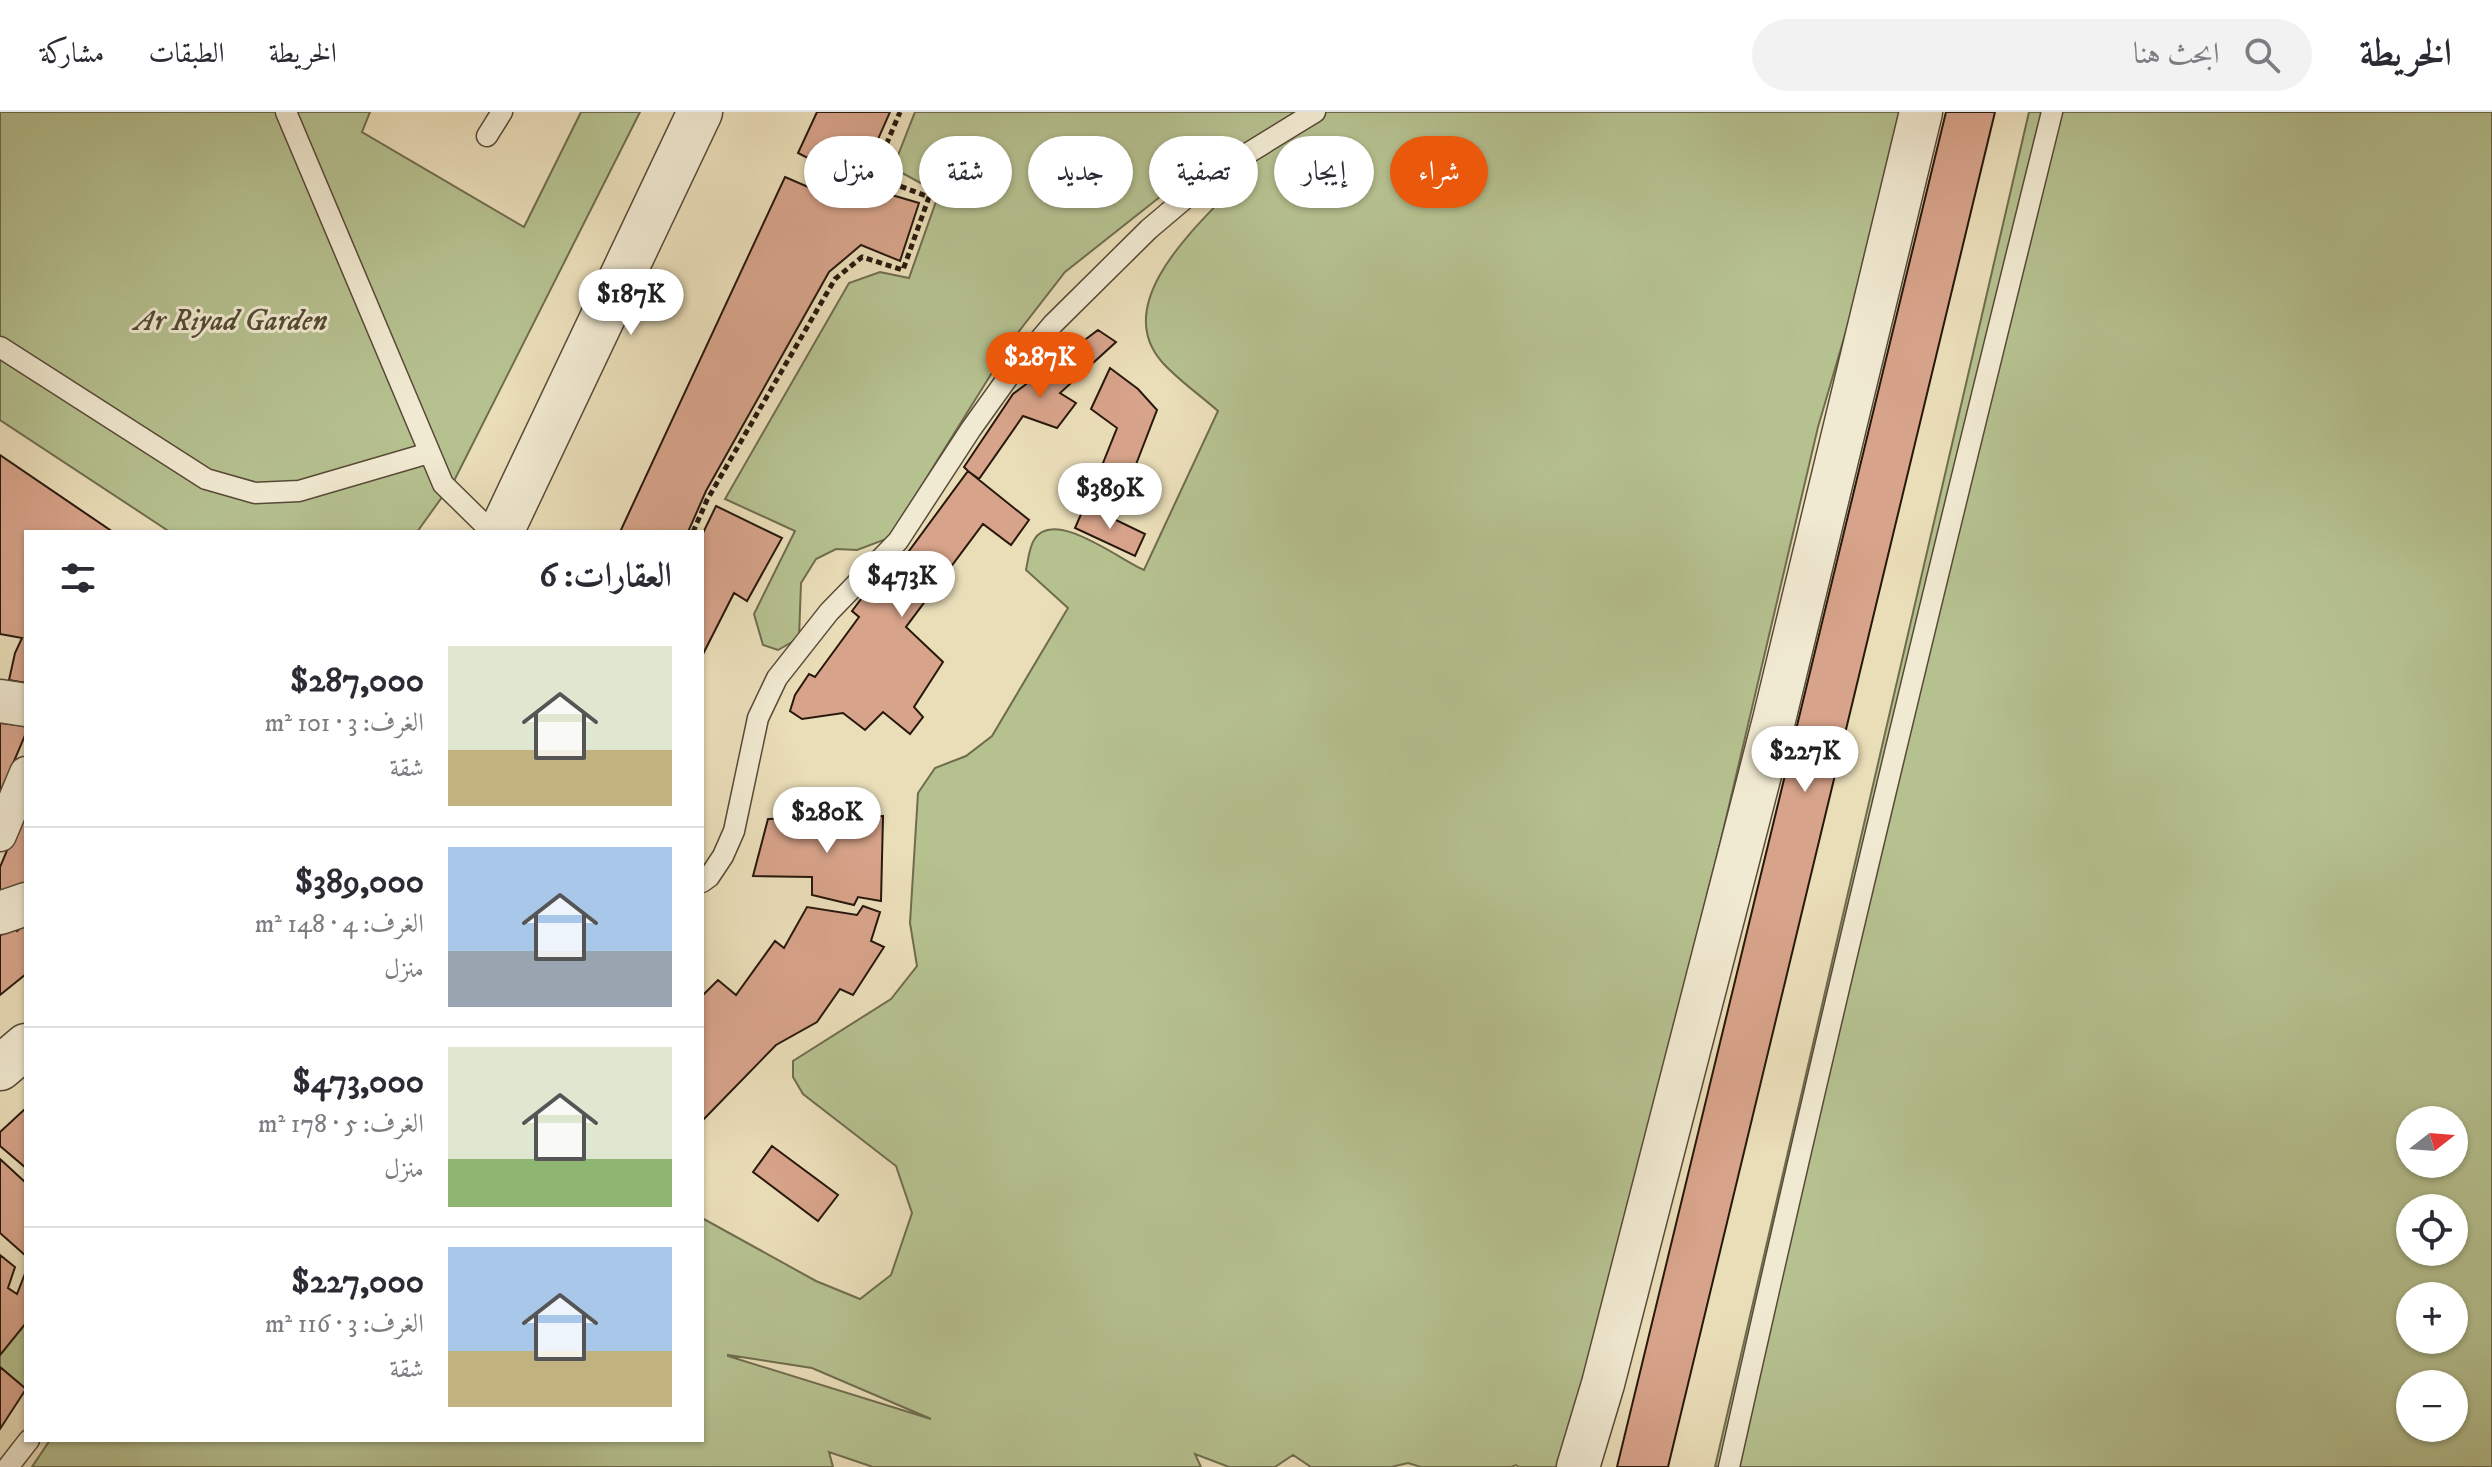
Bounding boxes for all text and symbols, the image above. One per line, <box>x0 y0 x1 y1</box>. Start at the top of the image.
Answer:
search box <box>1752 19 2312 91</box>
text: الخريطة <box>2360 30 2452 78</box>
icon: search <box>2240 33 2284 77</box>
text: مشاركة <box>40 36 104 71</box>
text: الطبقات <box>148 36 225 71</box>
text: الخريطة <box>269 36 337 71</box>
text: ابحث هنا <box>2133 36 2220 73</box>
chip: منزل <box>804 136 903 208</box>
chip: شقة <box>919 136 1012 208</box>
chip: جديد <box>1028 136 1133 208</box>
chip: تصفية <box>1149 136 1258 208</box>
chip: إيجار <box>1274 136 1374 208</box>
chip: شراء <box>1390 136 1488 208</box>
pin: $187K <box>575 269 687 337</box>
text: $187K <box>597 278 665 311</box>
park label: Ar Riyad Garden <box>132 303 327 340</box>
pin: $287K <box>984 332 1096 400</box>
text: $287K <box>1004 341 1076 374</box>
pin: $389K <box>1054 463 1166 531</box>
text: $389K <box>1076 472 1144 505</box>
pin: $473K <box>846 551 958 619</box>
text: العقارات: 6 <box>539 555 672 597</box>
icon: filters <box>56 556 100 600</box>
text: $473K <box>867 560 937 593</box>
text: $287,000 <box>290 660 424 702</box>
icon: home <box>512 678 608 774</box>
text: الغرف: 3 · 101 m² <box>265 707 424 740</box>
pin: $227K <box>1749 726 1861 794</box>
text: $227K <box>1769 735 1841 768</box>
text: شقة <box>390 752 424 785</box>
pin: $280K <box>771 787 883 855</box>
text: $280K <box>791 796 863 829</box>
text: $389,000 <box>295 861 424 903</box>
icon: home <box>512 879 608 975</box>
text: الغرف: 4 · 148 m² <box>255 908 424 941</box>
text: منزل <box>384 953 424 986</box>
text: $473,000 <box>292 1061 424 1103</box>
icon: home <box>512 1079 608 1175</box>
north arrow <box>2396 1106 2468 1178</box>
map controls <box>2396 1106 2468 1442</box>
text: الغرف: 5 · 178 m² <box>258 1108 424 1141</box>
text: منزل <box>384 1153 424 1186</box>
button: locate <box>2396 1194 2468 1266</box>
text: $227,000 <box>291 1261 424 1303</box>
icon: home <box>512 1279 608 1375</box>
button: + <box>2396 1282 2468 1354</box>
text: الغرف: 3 · 116 m² <box>265 1308 424 1341</box>
text: شقة <box>390 1353 424 1386</box>
button: − <box>2396 1370 2468 1442</box>

